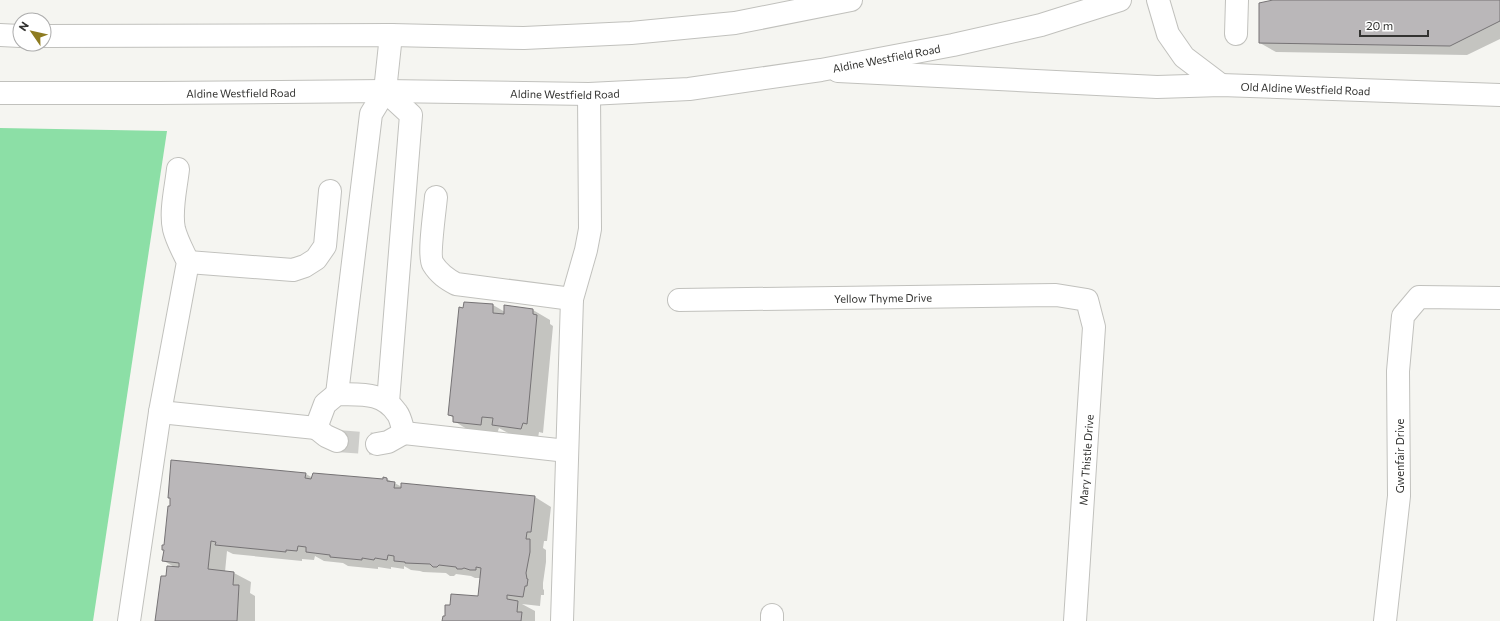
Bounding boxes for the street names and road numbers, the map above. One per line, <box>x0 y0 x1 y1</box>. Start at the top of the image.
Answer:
street label: Aldine Westfield Road <box>831 41 941 74</box>
street label: Old Aldine Westfield Road <box>1240 79 1371 97</box>
street label: Aldine Westfield Road <box>186 85 296 99</box>
street label: Aldine Westfield Road <box>510 86 620 101</box>
street label: Yellow Thyme Drive <box>834 290 932 304</box>
street label: Mary Thistle Drive <box>1076 414 1096 506</box>
street label: Gwenfair Drive <box>1393 419 1406 493</box>

